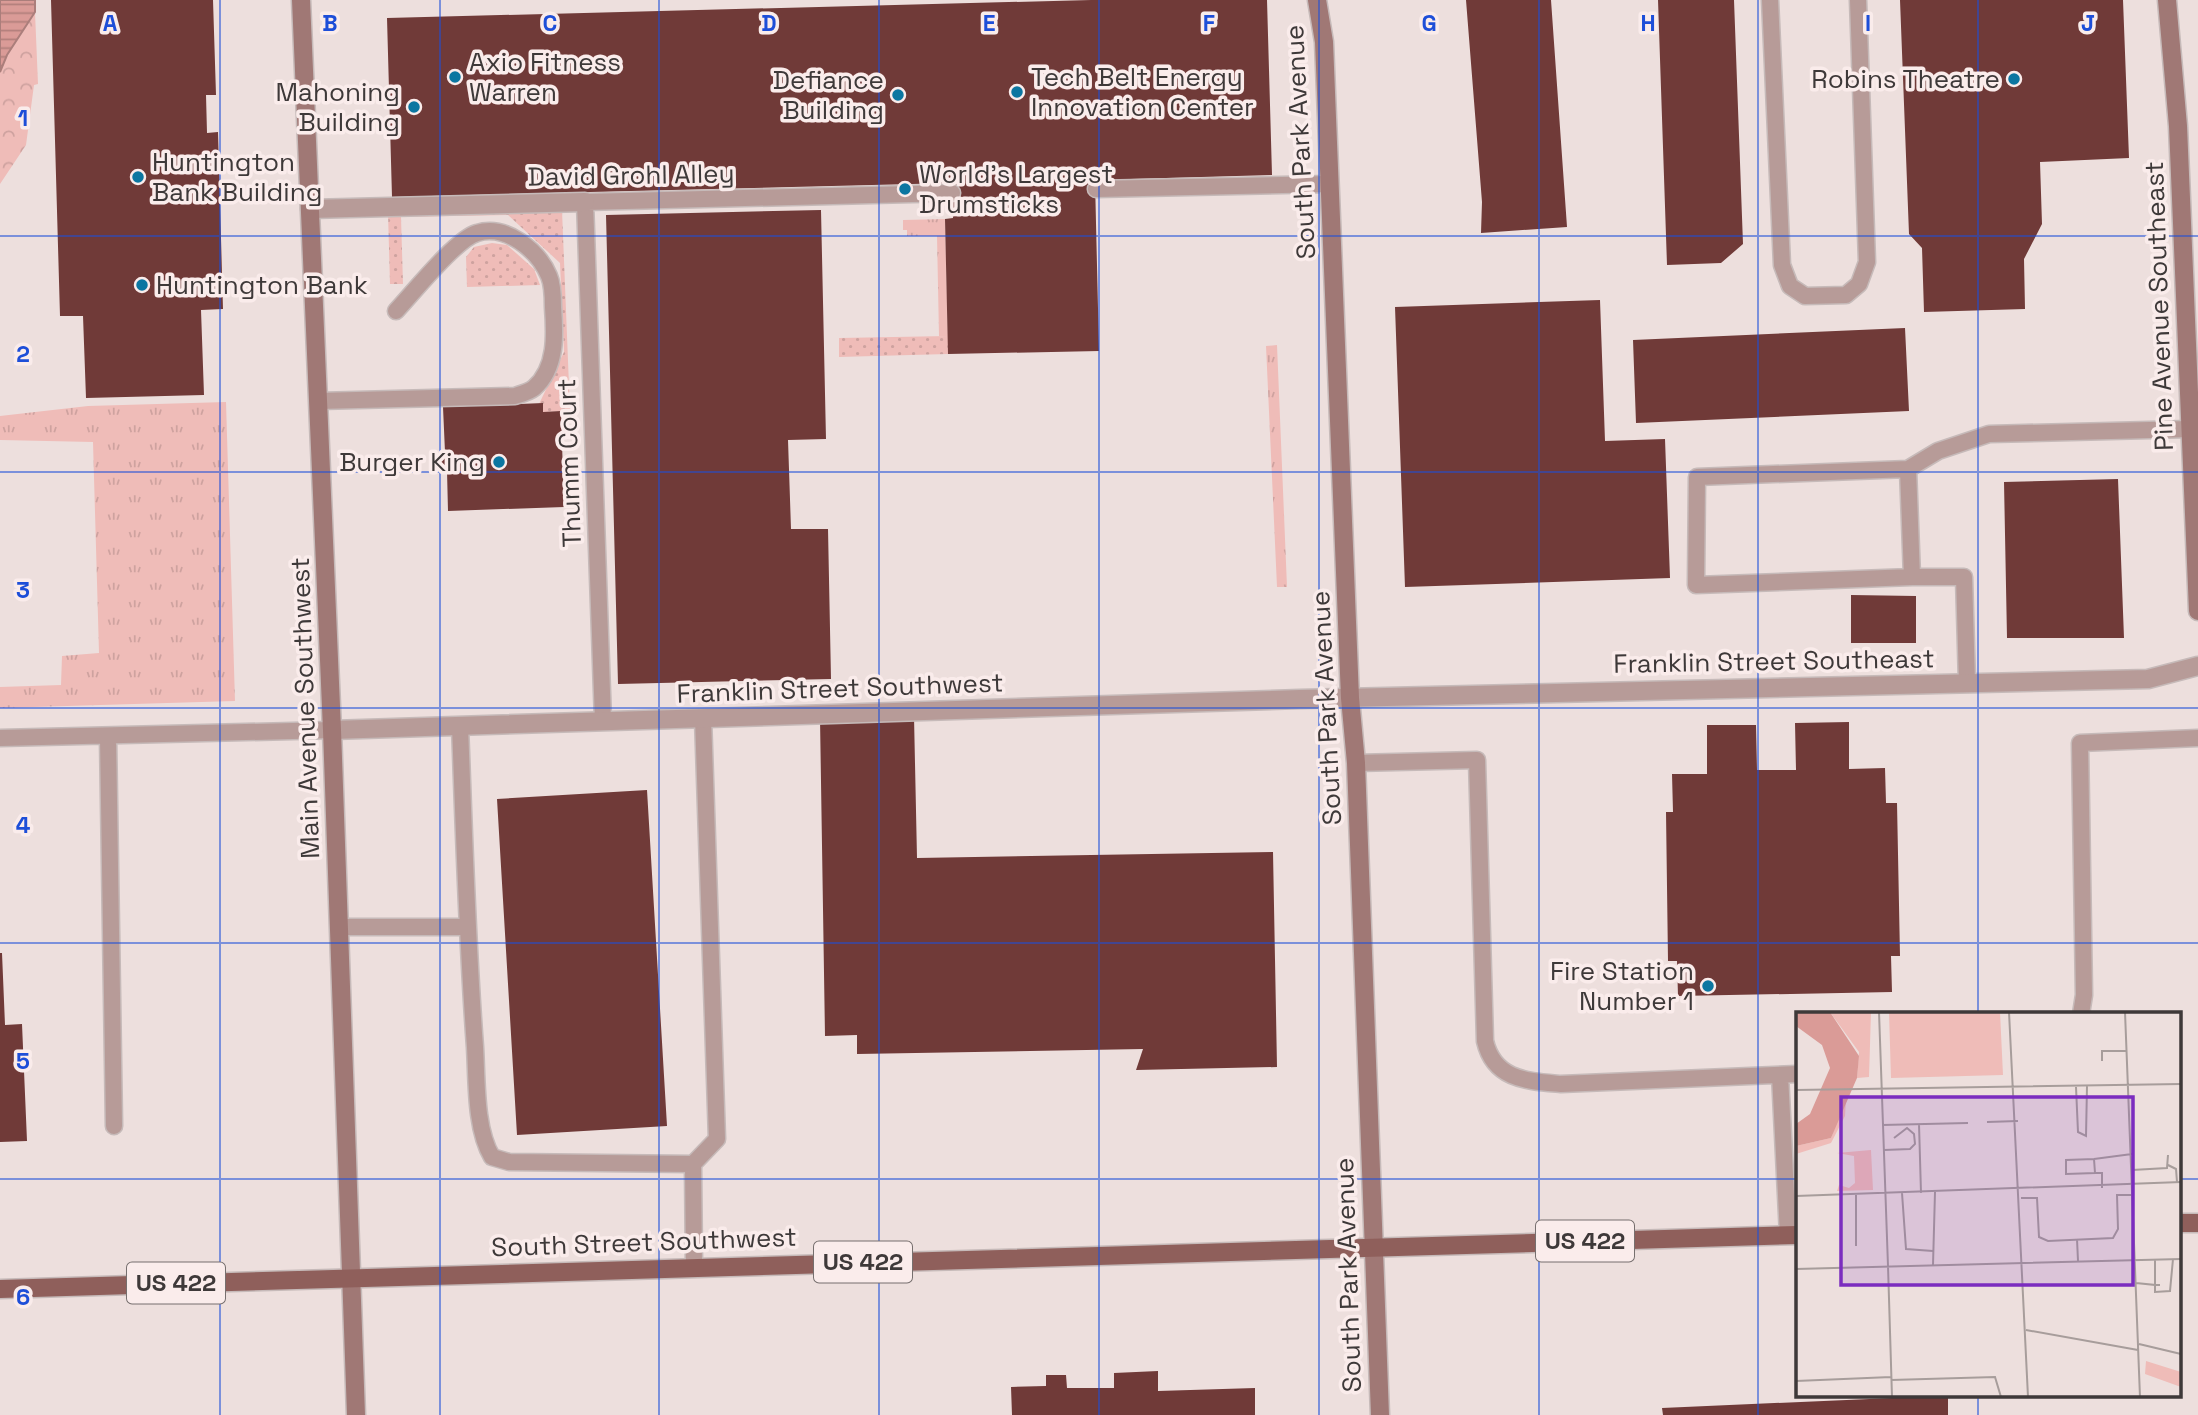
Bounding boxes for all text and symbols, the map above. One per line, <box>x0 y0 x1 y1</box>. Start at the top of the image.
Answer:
text: A <box>103 8 118 38</box>
text: B <box>322 8 338 38</box>
text: C <box>543 8 557 38</box>
text: D <box>761 8 777 38</box>
text: E <box>983 8 995 38</box>
text: F <box>1203 8 1215 38</box>
text: G <box>1421 8 1437 38</box>
text: H <box>1640 8 1656 38</box>
text: I <box>1865 8 1871 38</box>
text: J <box>2081 8 2095 38</box>
street label: South Park Avenue <box>1277 24 1323 260</box>
place label: Axio Fitness Warren <box>469 45 621 109</box>
place label: Tech Belt Energy Innovation Center <box>1031 60 1254 124</box>
place label: Robins Theatre <box>1811 62 2000 96</box>
place label: Defiance Building <box>773 63 884 127</box>
marker: Axio Fitness Warren <box>447 69 463 85</box>
marker: Robins Theatre <box>2006 71 2022 87</box>
place label: Mahoning Building <box>276 75 400 139</box>
marker: Tech Belt Energy Innovation Center <box>1009 84 1025 100</box>
marker: Defiance Building <box>890 87 906 103</box>
marker: Mahoning Building <box>406 99 422 115</box>
text: 1 <box>18 103 28 133</box>
place label: Huntington Bank Building <box>152 145 322 209</box>
street label: David Grohl Alley <box>527 156 735 194</box>
place label: World's Largest Drumsticks <box>919 157 1113 221</box>
street label: Pine Avenue Southeast <box>2137 161 2181 451</box>
marker: Huntington Bank Building <box>130 169 146 185</box>
marker: World's Largest Drumsticks <box>897 181 913 197</box>
place label: Huntington Bank <box>156 268 368 302</box>
marker: Huntington Bank <box>134 277 150 293</box>
text: 2 <box>16 339 30 369</box>
street label: Thumm Court <box>549 378 589 548</box>
place label: Burger King <box>339 445 485 479</box>
marker: Burger King <box>491 454 507 470</box>
street label: Main Avenue Southwest <box>283 557 327 859</box>
text: 3 <box>16 575 30 605</box>
street label: South Park Avenue <box>1303 590 1349 826</box>
street label: Franklin Street Southeast <box>1613 641 1935 681</box>
street label: Franklin Street Southwest <box>676 665 1004 711</box>
text: 4 <box>16 810 31 840</box>
place label: Fire Station Number 1 <box>1550 954 1694 1018</box>
marker: Fire Station Number 1 <box>1700 978 1716 994</box>
inset map <box>1796 1012 2180 1398</box>
text: 5 <box>16 1046 30 1076</box>
street label: South Park Avenue <box>1327 1157 1369 1393</box>
street label: South Street Southwest <box>491 1220 797 1264</box>
road number: US 422 <box>1536 1220 1634 1261</box>
road number: US 422 <box>814 1242 912 1282</box>
road number: US 422 <box>127 1262 225 1303</box>
text: 6 <box>16 1282 30 1312</box>

